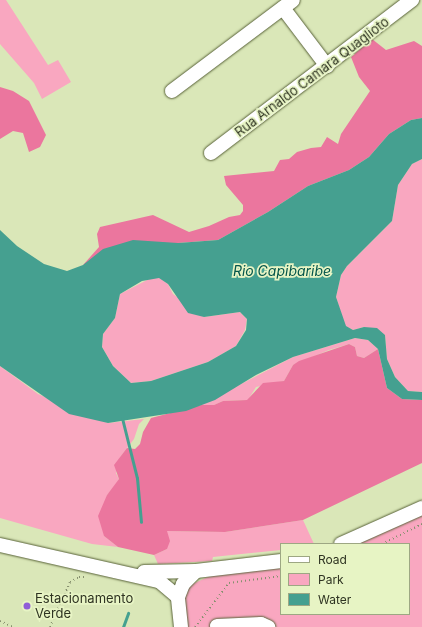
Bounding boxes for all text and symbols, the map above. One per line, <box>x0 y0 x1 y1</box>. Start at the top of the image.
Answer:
street label: Rua Arnaldo Camara Quaglioto <box>232 14 392 140</box>
water label: Rio Capibaribe <box>233 263 331 279</box>
legend <box>280 543 410 615</box>
text: Road <box>318 552 347 567</box>
text: Park <box>318 572 344 587</box>
place label: Estacionamento Verde <box>35 591 133 622</box>
text: Water <box>318 592 351 607</box>
marker: Estacionamento Verde <box>22 601 32 611</box>

